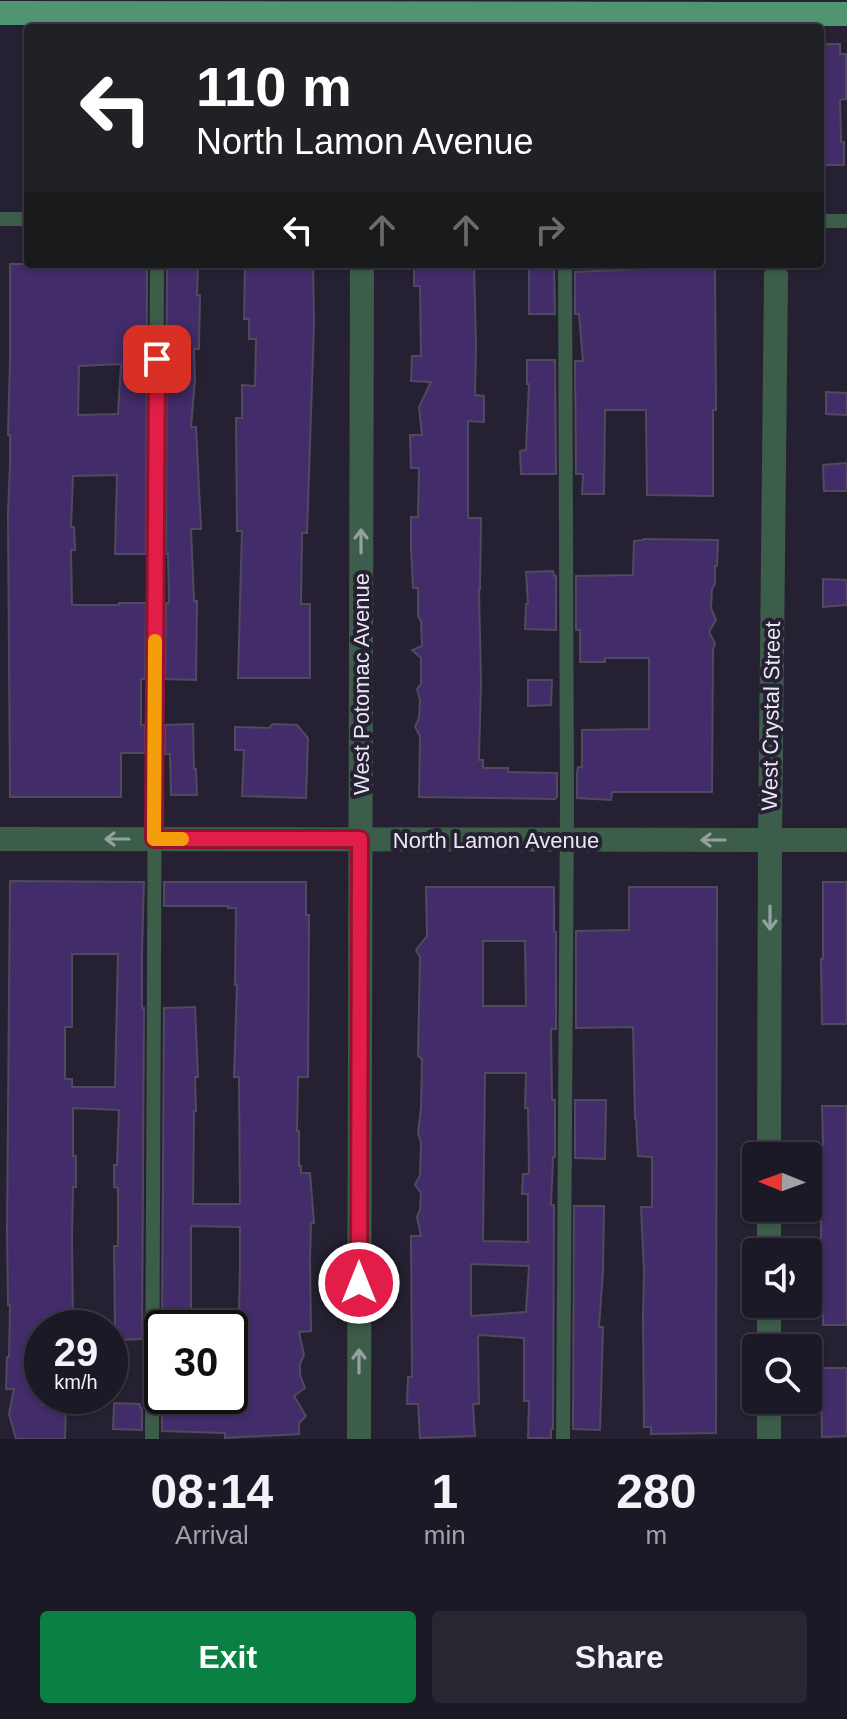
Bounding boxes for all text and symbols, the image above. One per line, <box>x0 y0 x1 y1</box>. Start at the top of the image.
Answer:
text: 110 m <box>196 55 352 118</box>
icon: left <box>64 56 168 160</box>
text: North Lamon Avenue <box>196 121 534 162</box>
icon: left <box>276 208 320 252</box>
icon: ahead <box>360 208 404 252</box>
icon: ahead <box>444 208 488 252</box>
icon: right <box>528 208 572 252</box>
pin <box>123 325 191 393</box>
icon: arrive <box>135 337 179 381</box>
one-way arrow <box>353 528 369 555</box>
street label: West Potomac Avenue <box>349 573 374 795</box>
street label: West Crystal Street <box>757 621 785 811</box>
street label: North Lamon Avenue <box>393 828 599 853</box>
one-way arrow <box>104 831 131 847</box>
one-way arrow <box>700 832 727 848</box>
one-way arrow <box>762 904 778 931</box>
north arrow <box>742 1142 822 1222</box>
map controls <box>742 1142 822 1414</box>
button: sound <box>742 1238 822 1318</box>
position arrow <box>317 1241 401 1325</box>
speed limit sign: 30 <box>144 1310 248 1414</box>
text: 29 <box>54 1330 98 1374</box>
button: search <box>742 1334 822 1414</box>
one-way arrow <box>351 1348 367 1375</box>
text: km/h <box>54 1371 98 1393</box>
text: 08:14 <box>151 1465 273 1518</box>
text: 1 <box>431 1465 458 1518</box>
text: 280 <box>616 1465 696 1518</box>
text: Arrival <box>175 1520 249 1550</box>
text: min <box>424 1520 466 1550</box>
text: m <box>646 1520 667 1550</box>
button: Exit <box>40 1611 416 1703</box>
button: Share <box>432 1611 807 1703</box>

